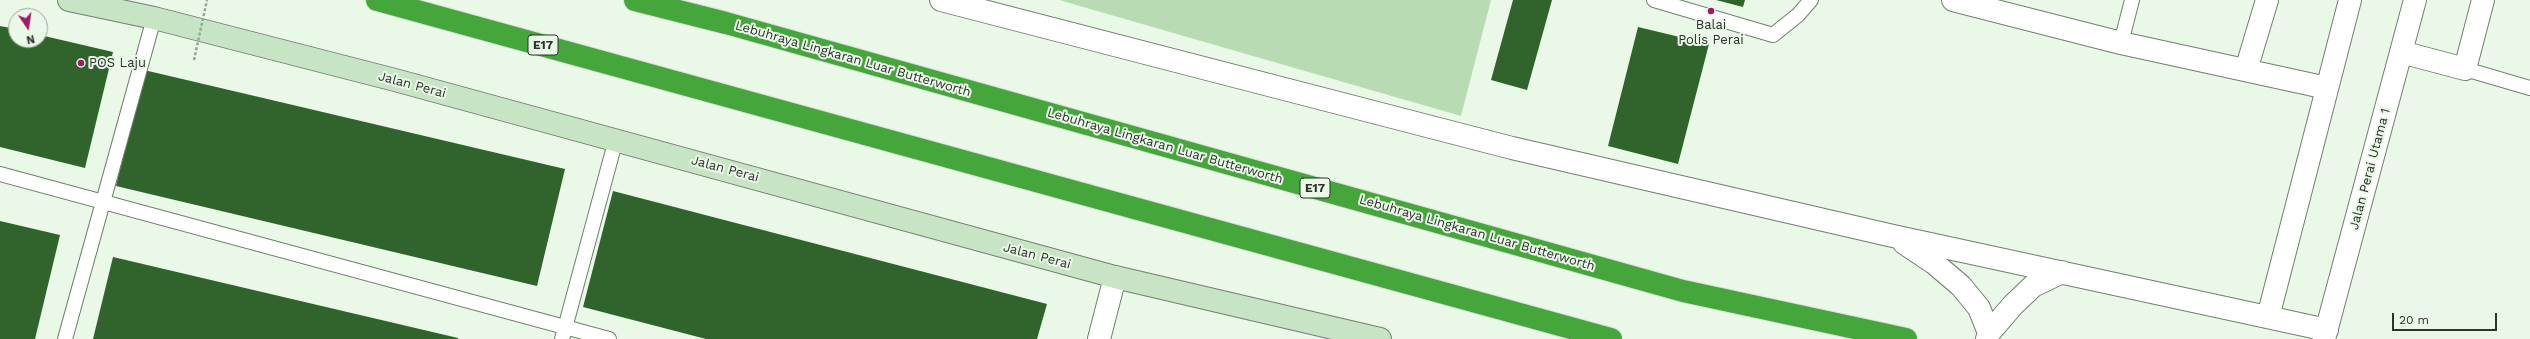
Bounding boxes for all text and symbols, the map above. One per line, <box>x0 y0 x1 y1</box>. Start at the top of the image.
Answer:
marker: Balai Polis Perai <box>1706 6 1716 16</box>
north arrow <box>8 8 48 48</box>
place label: Balai Polis Perai <box>1678 17 1744 48</box>
street label: Lebuhraya Lingkaran Luar Butterworth <box>733 18 973 100</box>
text: N <box>25 32 36 46</box>
road number: E17 <box>528 35 558 55</box>
place label: POS Laju <box>89 55 146 71</box>
marker: POS Laju <box>76 58 86 68</box>
street label: Jalan Perai <box>376 68 448 102</box>
street label: Lebuhraya Lingkaran Luar Butterworth <box>1045 105 1285 187</box>
street label: Jalan Perai Utama 1 <box>2346 106 2394 232</box>
street label: Jalan Perai <box>689 152 761 186</box>
road number: E17 <box>1300 178 1330 198</box>
street label: Lebuhraya Lingkaran Luar Butterworth <box>1357 192 1597 274</box>
street label: Jalan Perai <box>1001 239 1073 273</box>
scale bar <box>2394 305 2499 331</box>
text: 20 m <box>2399 313 2429 327</box>

